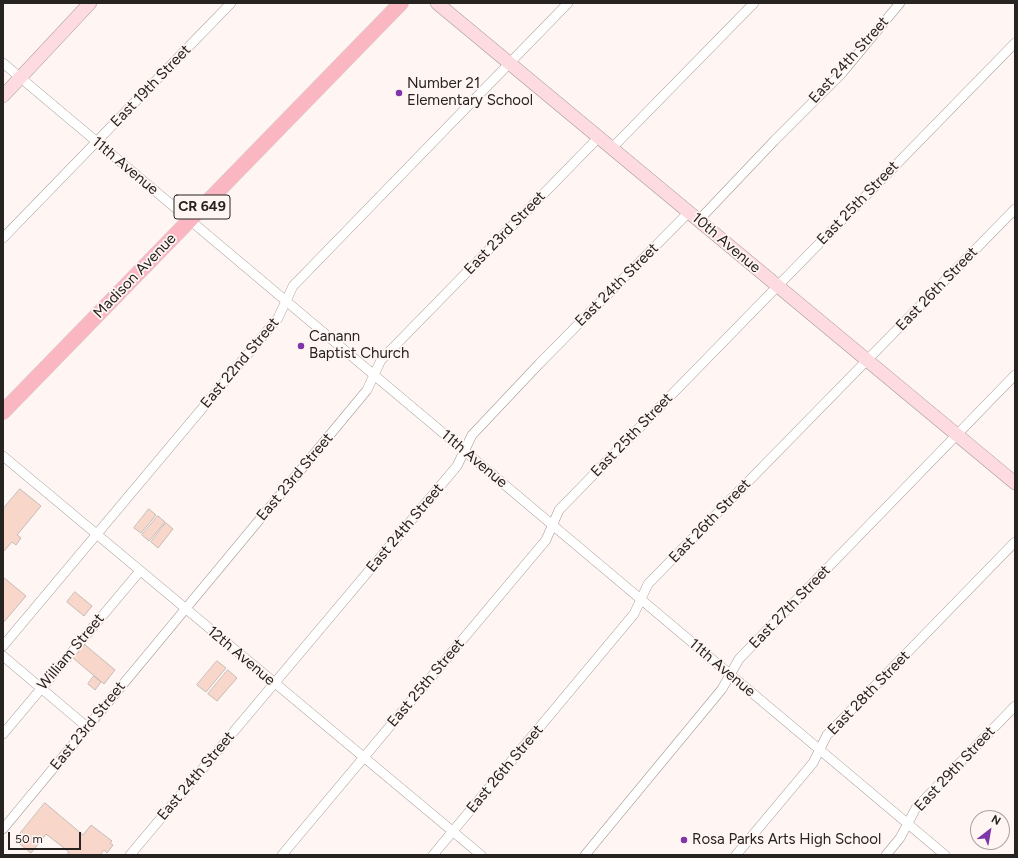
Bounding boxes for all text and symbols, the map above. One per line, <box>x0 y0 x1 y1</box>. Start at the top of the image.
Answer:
street label: East 24th Street <box>805 13 893 107</box>
street label: East 19th Street <box>107 41 195 131</box>
place label: Number 21 Elementary School <box>407 75 533 110</box>
marker: Number 21 Elementary School <box>394 88 404 98</box>
street label: 11th Avenue <box>88 133 162 199</box>
street label: East 25th Street <box>813 157 903 249</box>
street label: East 23rd Street <box>461 188 549 278</box>
road number: CR 649 <box>174 195 230 219</box>
street label: 10th Avenue <box>688 209 764 277</box>
street label: Madison Avenue <box>90 230 180 322</box>
street label: East 24th Street <box>572 240 662 330</box>
street label: East 26th Street <box>892 243 982 335</box>
street label: East 22nd Street <box>197 314 283 412</box>
place label: Canann Baptist Church <box>309 328 409 363</box>
marker: Canann Baptist Church <box>296 341 306 351</box>
street label: East 25th Street <box>587 389 677 481</box>
street label: 11th Avenue <box>437 426 511 492</box>
street label: East 23rd Street <box>253 429 337 525</box>
street label: East 26th Street <box>665 475 755 567</box>
street label: East 24th Street <box>363 480 447 576</box>
street label: East 27th Street <box>746 562 834 652</box>
street label: William Street <box>34 610 108 694</box>
street label: 12th Avenue <box>203 622 279 690</box>
street label: East 25th Street <box>384 635 468 731</box>
street label: 11th Avenue <box>685 635 759 701</box>
street label: East 28th Street <box>824 647 914 739</box>
street label: East 23rd Street <box>47 678 129 774</box>
street label: East 26th Street <box>463 721 547 817</box>
street label: East 29th Street <box>911 723 999 815</box>
street label: East 24th Street <box>154 728 238 824</box>
north arrow <box>970 810 1010 850</box>
text: N <box>989 812 1003 828</box>
scale bar <box>10 824 83 850</box>
place label: Rosa Parks Arts High School <box>692 831 881 849</box>
text: 50 m <box>15 832 43 846</box>
marker: Rosa Parks Arts High School <box>679 835 689 845</box>

